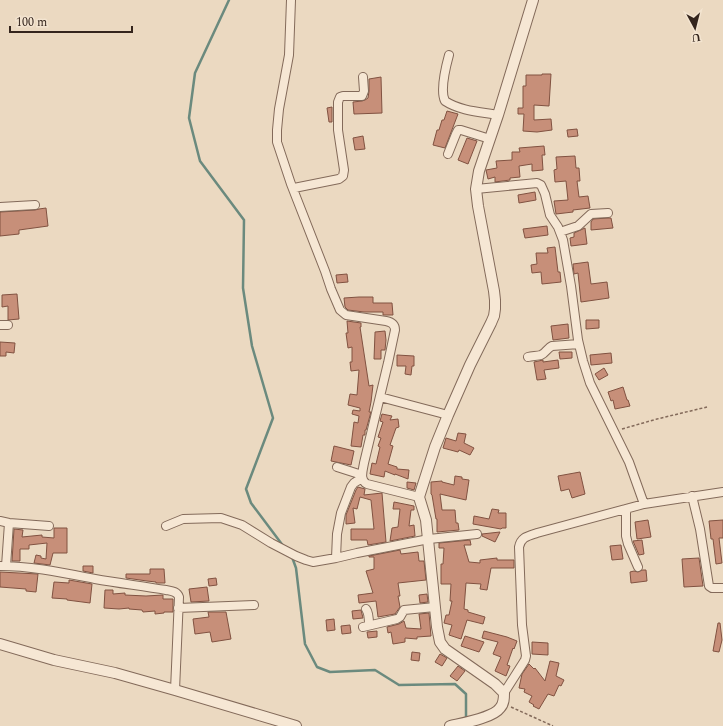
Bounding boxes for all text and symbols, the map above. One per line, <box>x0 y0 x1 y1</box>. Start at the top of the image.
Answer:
scale bar <box>10 8 132 34</box>
north arrow <box>675 8 715 48</box>
text: 100 m <box>16 13 47 32</box>
text: U <box>691 28 702 46</box>

